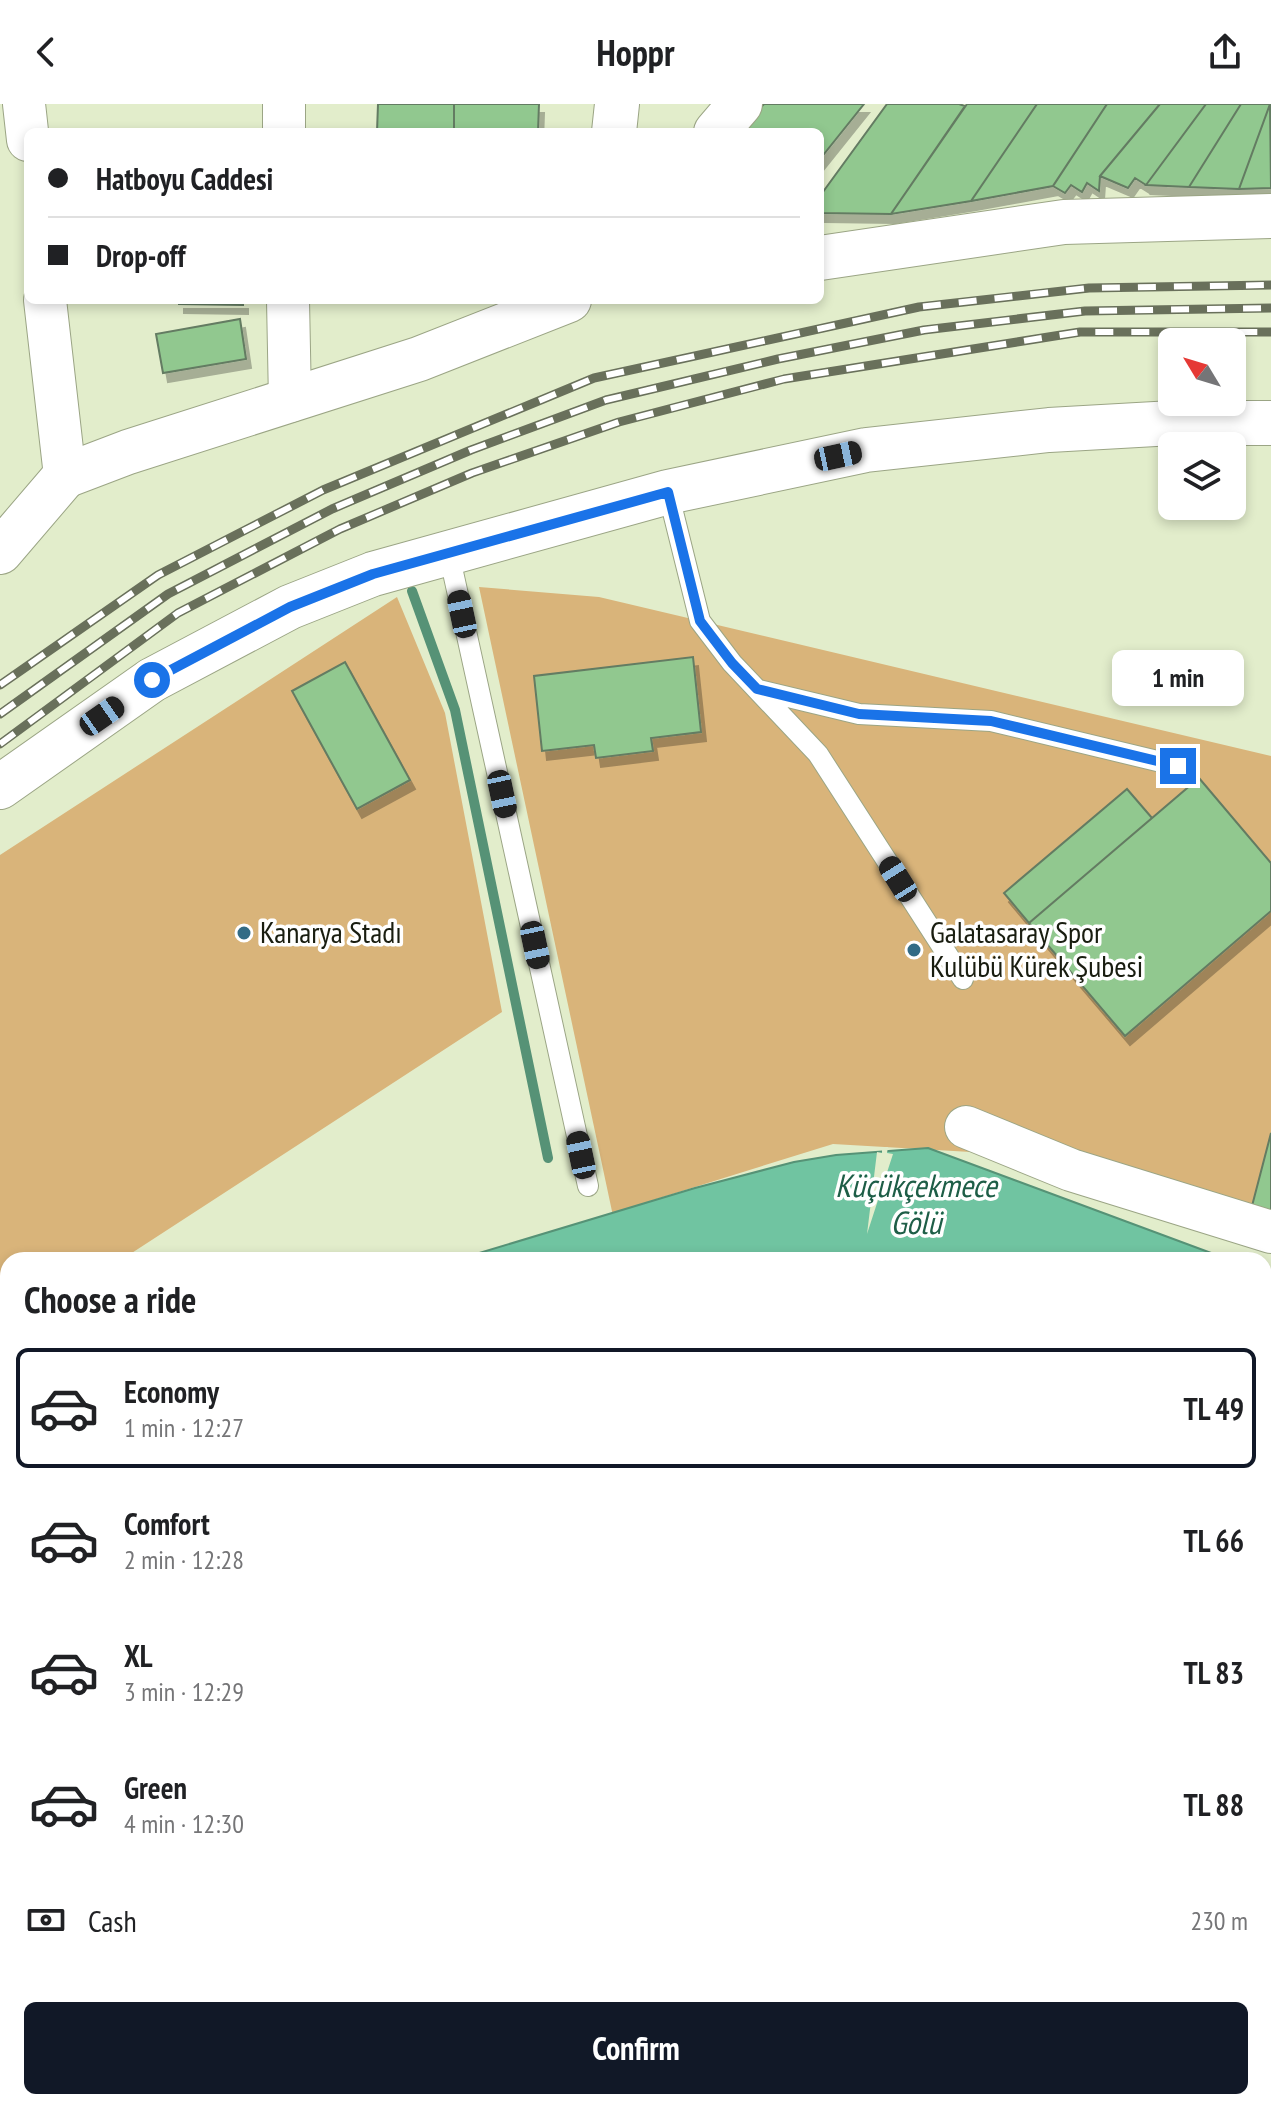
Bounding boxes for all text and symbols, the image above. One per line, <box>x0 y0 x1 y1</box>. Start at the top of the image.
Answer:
text: Hoppr <box>597 29 674 76</box>
icon: back <box>24 30 68 74</box>
icon: share <box>1203 30 1247 74</box>
text: Hatboyu Caddesi <box>96 159 273 198</box>
text: Drop-off <box>96 236 186 275</box>
north arrow <box>1158 328 1246 416</box>
map controls <box>1158 328 1246 520</box>
button: layers <box>1158 432 1246 520</box>
car <box>812 439 864 473</box>
car <box>445 588 479 640</box>
callout: 1 min <box>1112 650 1244 706</box>
text: 1 min <box>1152 661 1204 694</box>
route start <box>134 662 170 698</box>
car <box>75 692 129 740</box>
route end <box>1160 748 1196 784</box>
car <box>485 768 519 820</box>
car <box>875 852 921 906</box>
place label: Kanarya Stadı <box>260 912 402 951</box>
place label: Galatasaray Spor Kulübü Kürek Şubesi <box>930 912 1143 985</box>
car <box>518 919 552 971</box>
marker: Kanarya Stadı <box>235 924 253 942</box>
marker: Galatasaray Spor Kulübü Kürek Şubesi <box>905 941 923 959</box>
car <box>564 1129 598 1181</box>
water label: Küçükçekmece Gölü <box>835 1164 998 1243</box>
text: Choose a ride <box>24 1276 196 1323</box>
icon: car <box>28 1372 100 1444</box>
text: Economy <box>124 1372 219 1411</box>
text: TL 49 <box>1184 1389 1244 1428</box>
text: 1 min · 12:27 <box>124 1411 244 1444</box>
icon: car <box>28 1504 100 1576</box>
text: Comfort <box>124 1504 210 1543</box>
text: TL 66 <box>1184 1521 1244 1560</box>
text: 2 min · 12:28 <box>124 1543 244 1576</box>
icon: car <box>28 1636 100 1708</box>
text: XL <box>124 1636 153 1675</box>
text: TL 83 <box>1184 1653 1244 1692</box>
text: 3 min · 12:29 <box>124 1675 244 1708</box>
icon: car <box>28 1768 100 1840</box>
text: Green <box>124 1768 187 1807</box>
text: TL 88 <box>1184 1785 1244 1824</box>
text: 4 min · 12:30 <box>124 1807 244 1840</box>
icon: cash <box>24 1898 68 1942</box>
text: Cash <box>88 1901 137 1940</box>
text: 230 m <box>1190 1904 1248 1937</box>
button: Confirm <box>24 2002 1248 2094</box>

